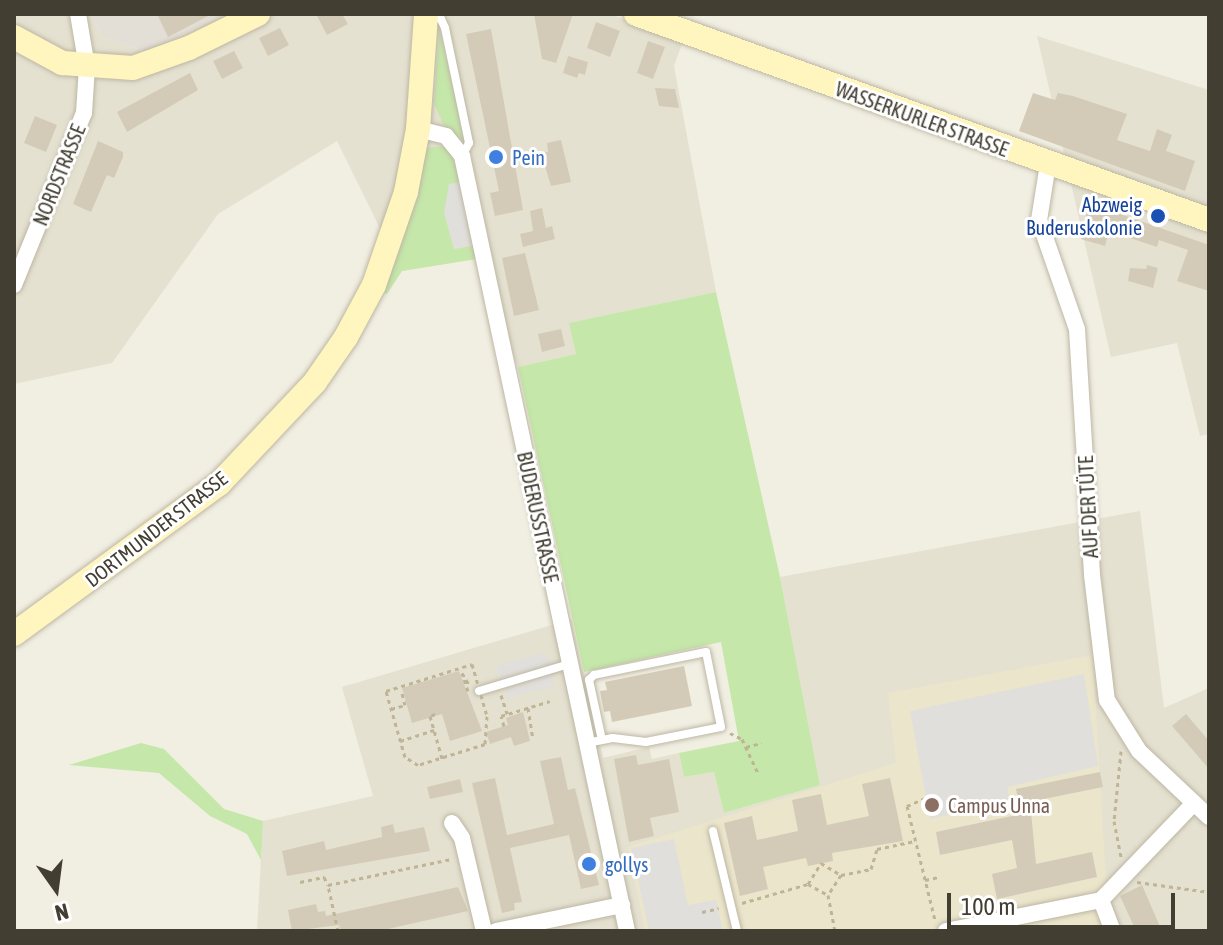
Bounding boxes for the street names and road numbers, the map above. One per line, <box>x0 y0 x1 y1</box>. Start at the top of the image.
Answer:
street label: WASSERKURLER STRASSE <box>832 77 1012 161</box>
street label: NORDSTRASSE <box>28 121 90 229</box>
street label: BUDERUSSTRASSE <box>512 449 564 585</box>
street label: AUF DER TÜTE <box>1073 455 1103 559</box>
street label: DORTMUNDER STRASSE <box>80 466 232 592</box>

